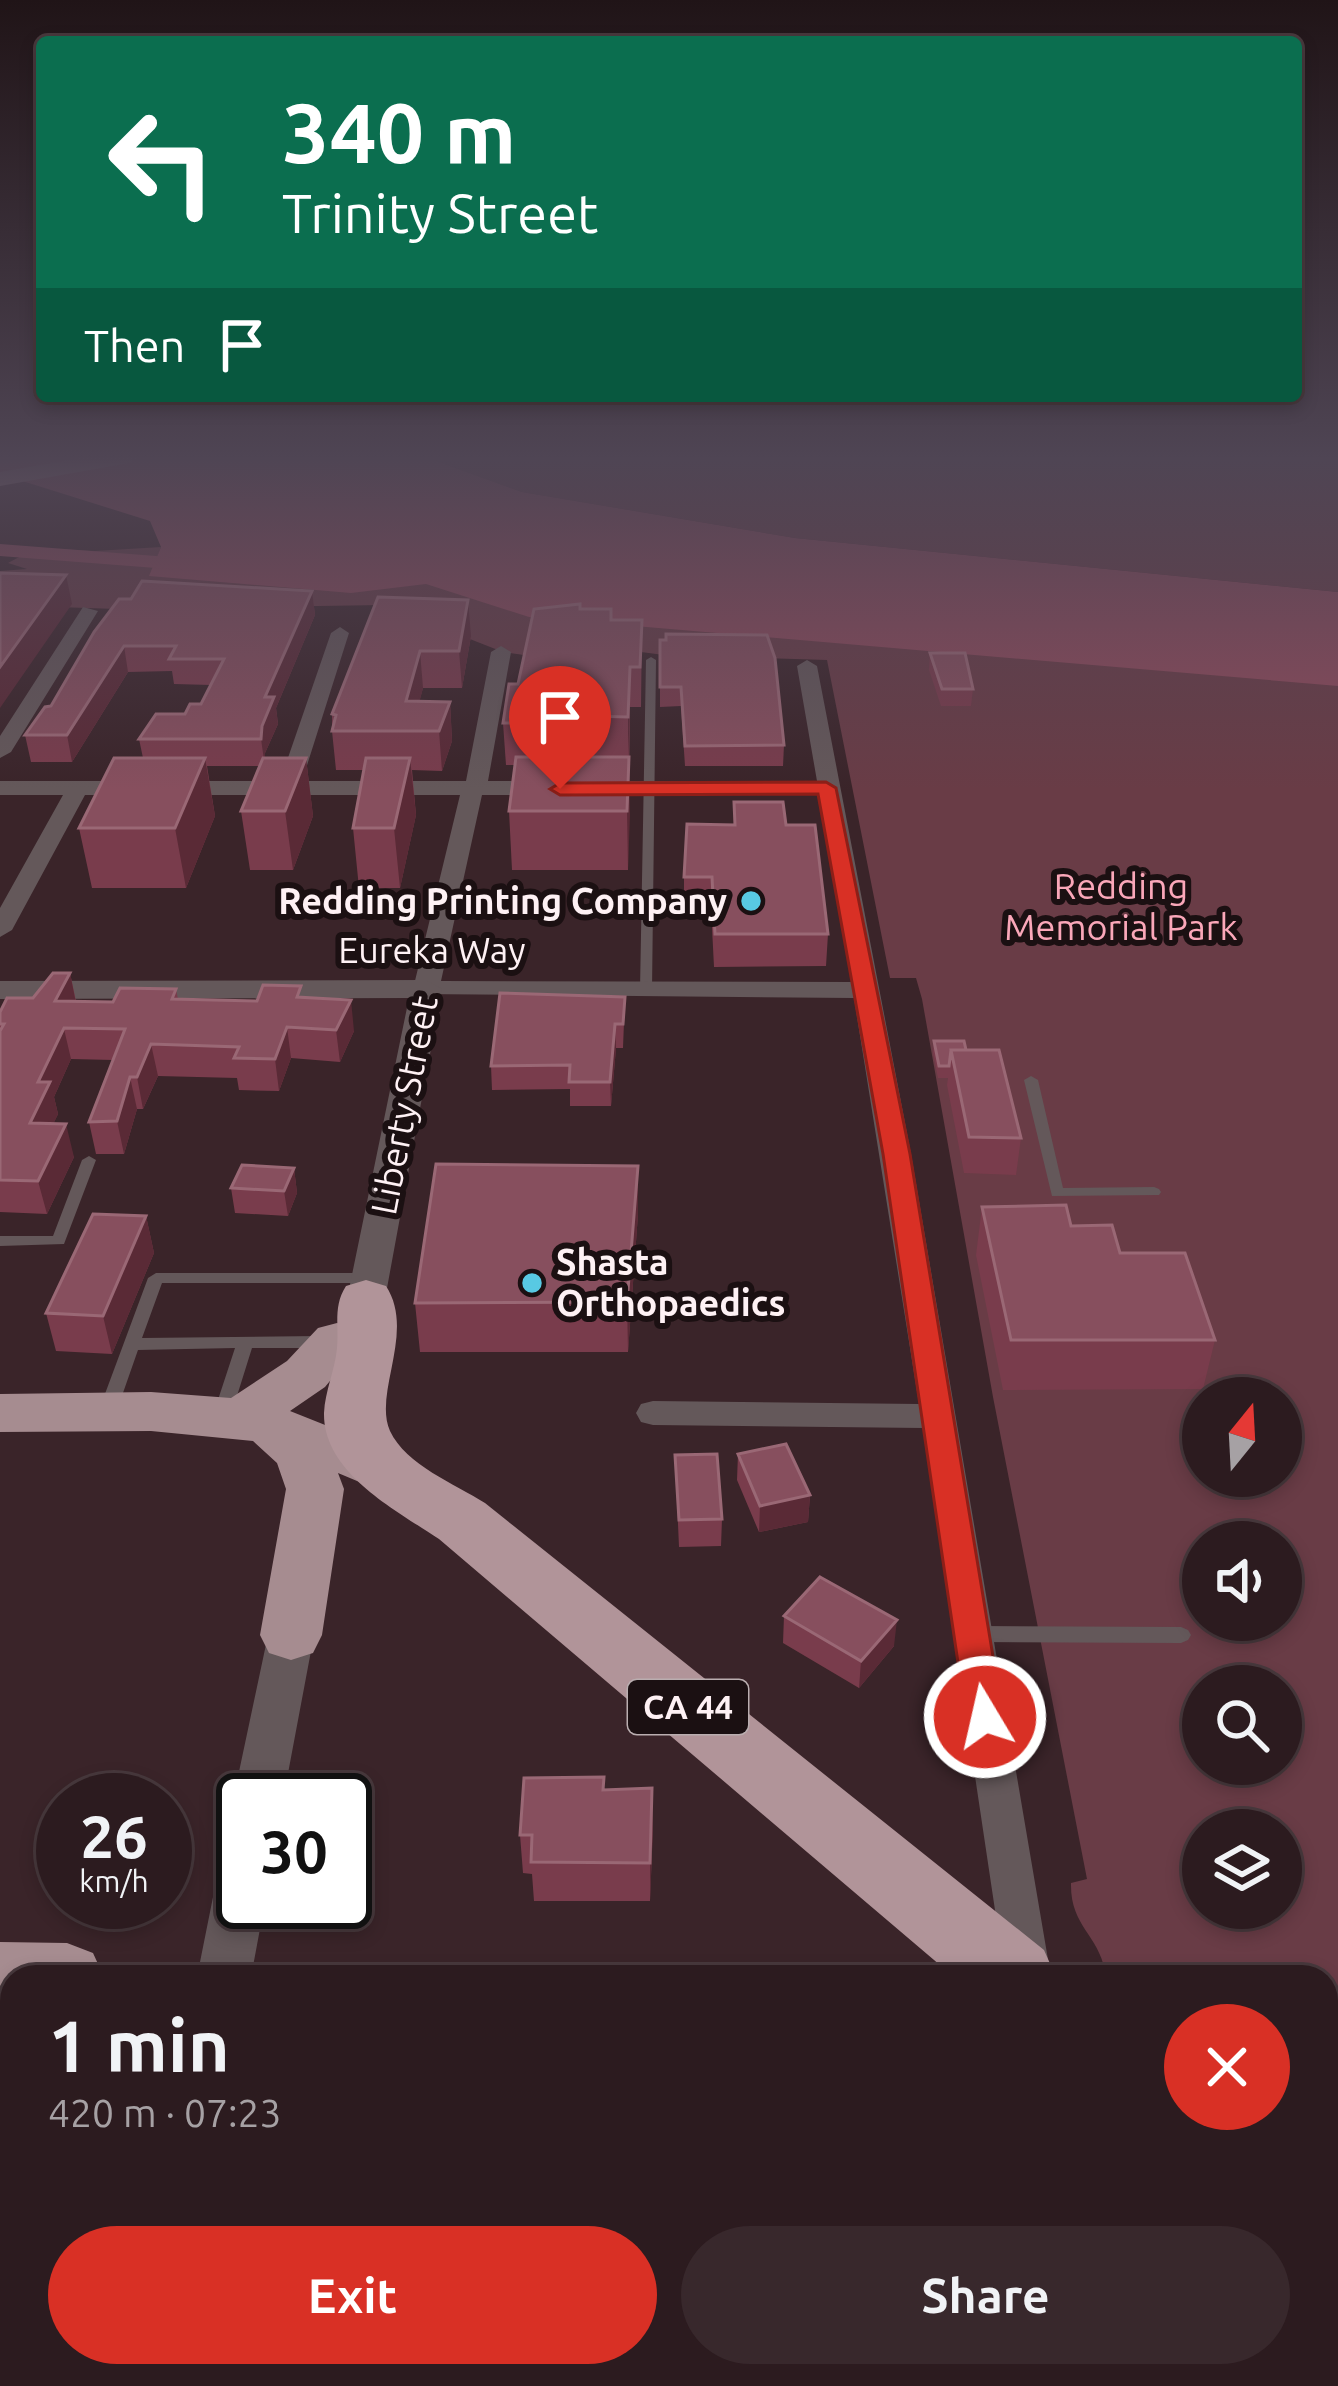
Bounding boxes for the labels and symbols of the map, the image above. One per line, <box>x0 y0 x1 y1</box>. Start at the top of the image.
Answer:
pin <box>509 666 611 789</box>
park label: Redding Memorial Park <box>1004 865 1238 947</box>
place label: Redding Printing Company <box>278 880 727 921</box>
marker: Redding Printing Company <box>738 888 764 914</box>
street label: Eureka Way <box>338 929 526 970</box>
street label: Liberty Street <box>362 992 445 1218</box>
place label: Shasta Orthopaedics <box>556 1241 785 1323</box>
marker: Shasta Orthopaedics <box>519 1270 545 1296</box>
north arrow <box>1182 1377 1302 1497</box>
position arrow <box>922 1654 1048 1780</box>
road number: CA 44 <box>628 1680 748 1734</box>
speed limit sign: 30 <box>216 1773 372 1929</box>

